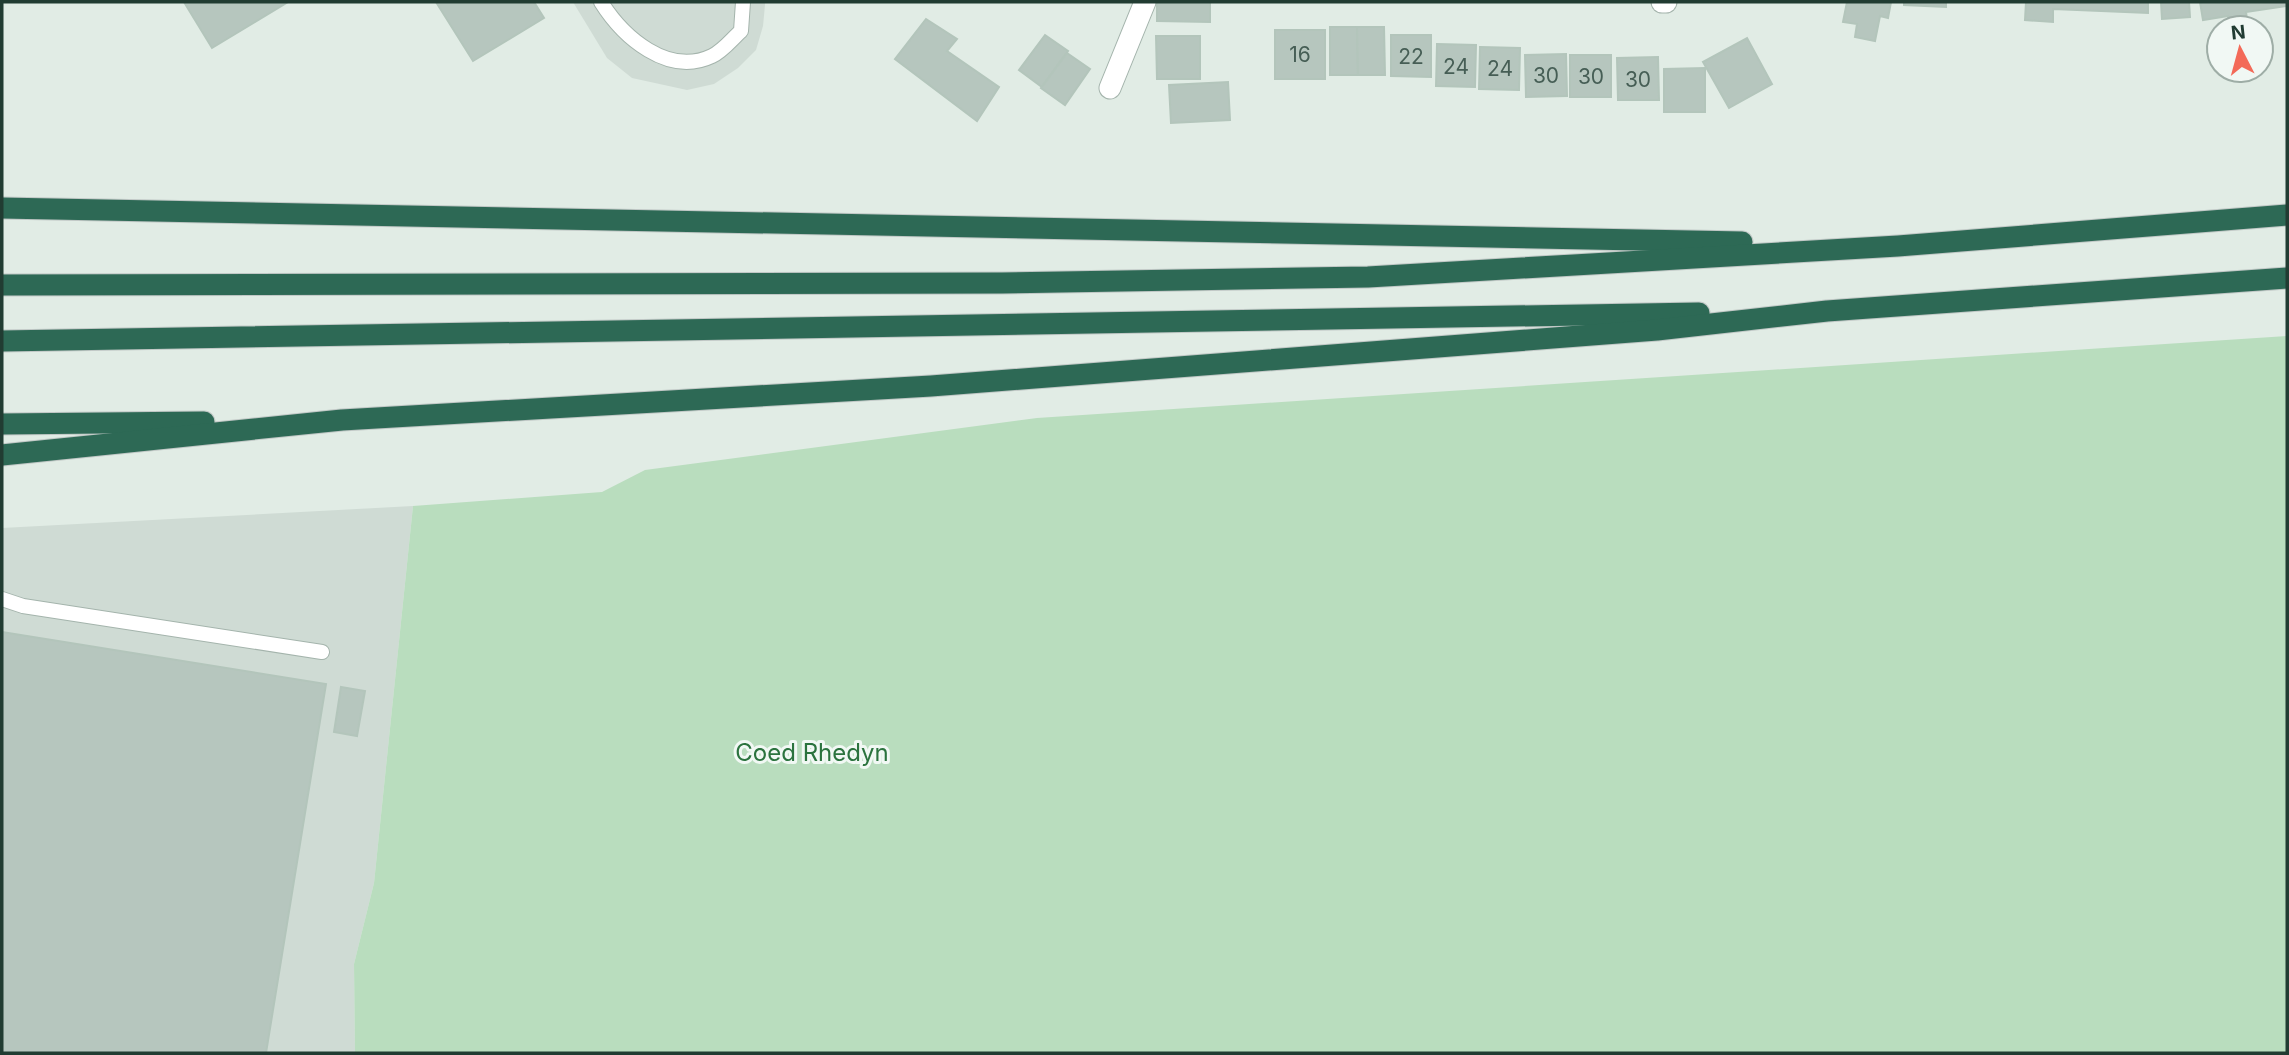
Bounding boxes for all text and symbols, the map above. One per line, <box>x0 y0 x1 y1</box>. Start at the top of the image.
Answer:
north arrow <box>2205 14 2275 84</box>
text: N <box>2230 20 2247 45</box>
house number: 16 <box>1289 42 1311 67</box>
house number: 22 <box>1398 44 1424 69</box>
house number: 24 <box>1443 54 1469 79</box>
house number: 24 <box>1487 56 1513 81</box>
house number: 30 <box>1533 63 1559 88</box>
house number: 30 <box>1578 64 1604 89</box>
house number: 30 <box>1625 67 1651 92</box>
park label: Coed Rhedyn <box>735 738 889 767</box>

